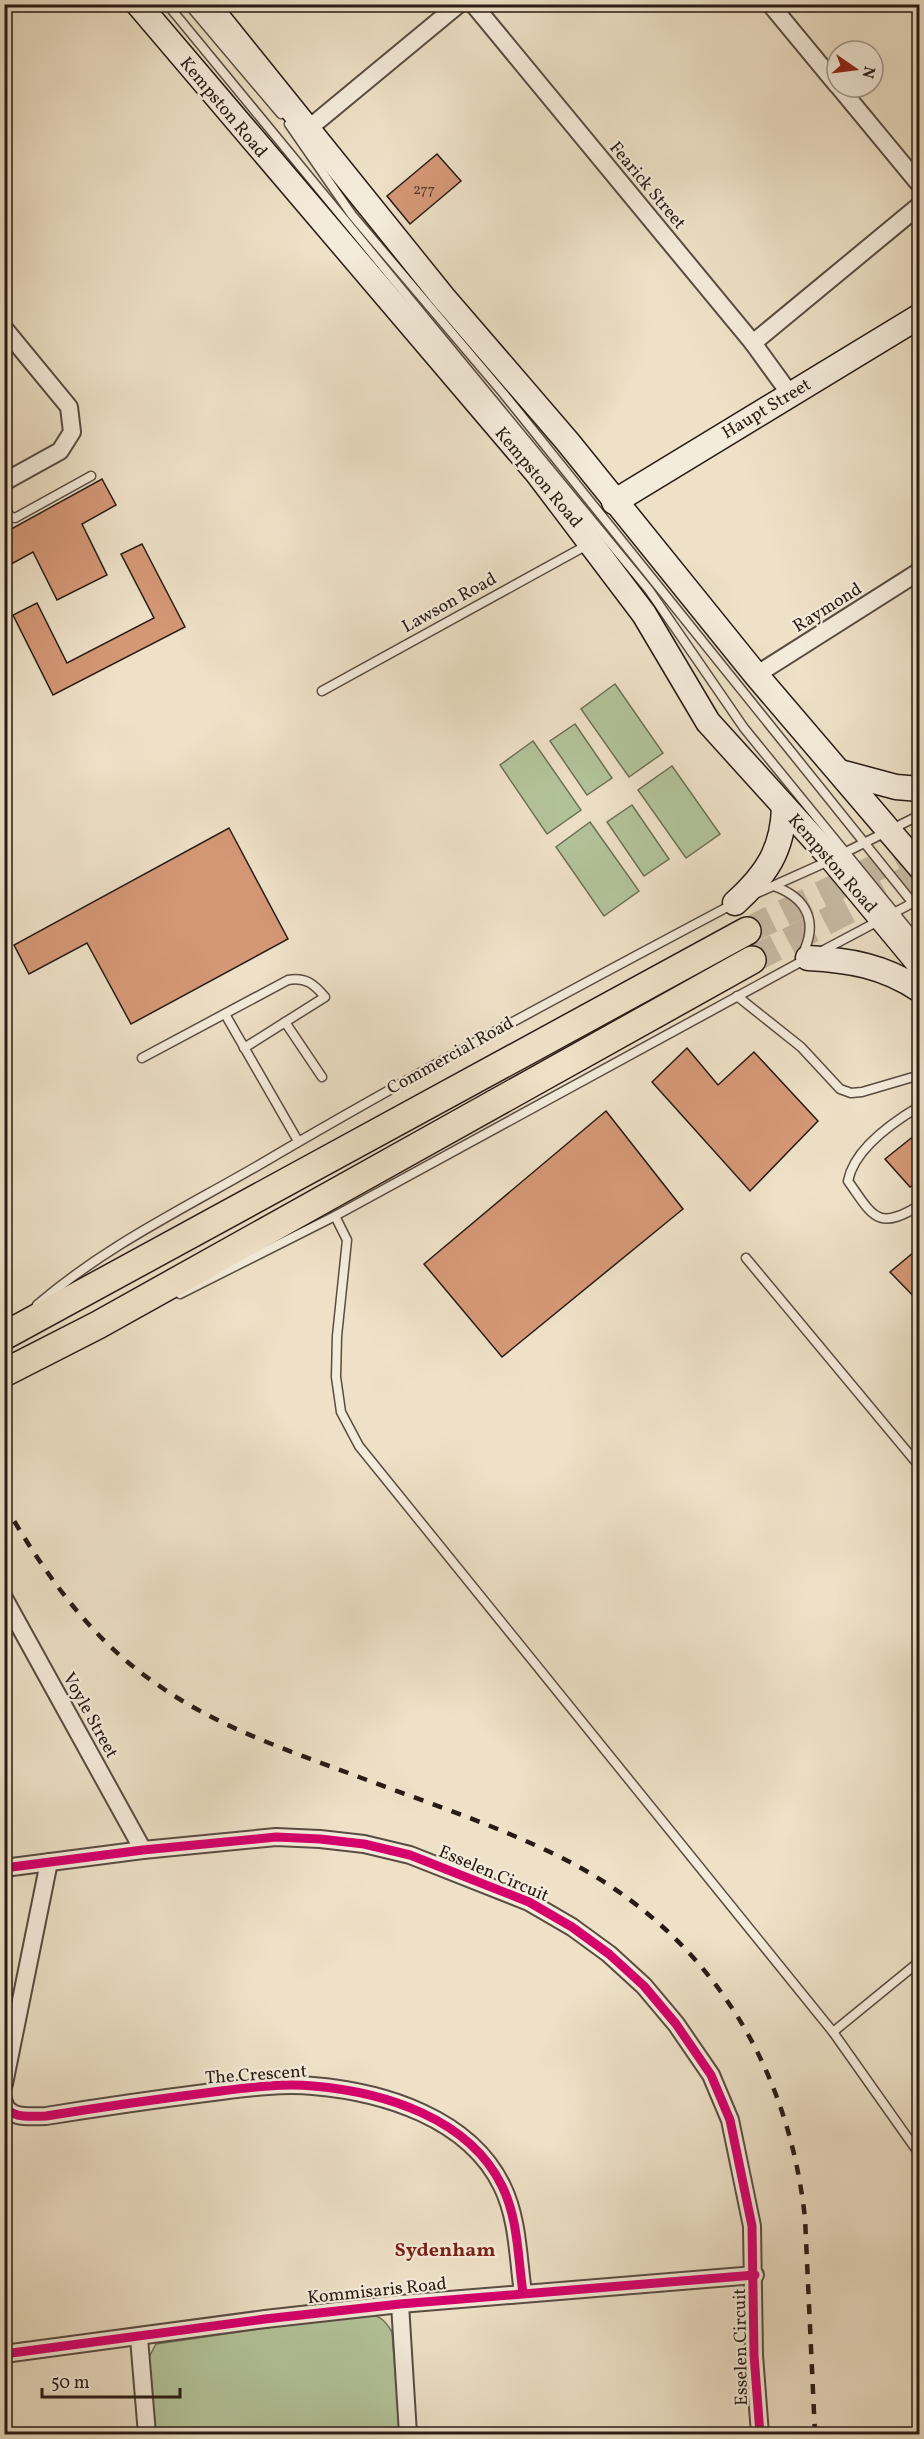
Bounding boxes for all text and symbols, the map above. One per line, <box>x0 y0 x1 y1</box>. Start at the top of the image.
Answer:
north arrow <box>825 39 885 99</box>
street label: Kempston Road <box>173 52 272 164</box>
text: N <box>855 64 880 81</box>
street label: Fearick Street <box>603 137 691 235</box>
house number: 277 <box>413 180 435 201</box>
street label: Haupt Street <box>717 373 816 446</box>
street label: Kempston Road <box>488 422 587 534</box>
street label: Lawson Road <box>398 567 502 640</box>
street label: Raymond <box>789 577 867 639</box>
street label: Kempston Road <box>782 809 882 919</box>
street label: Commercial Road <box>383 1011 519 1102</box>
street label: Voyle Street <box>56 1668 124 1763</box>
street label: Esselen Circuit <box>434 1840 552 1909</box>
street label: The Crescent <box>204 2059 308 2092</box>
district label: Sydenham <box>395 2237 495 2265</box>
street label: Kommisaris Road <box>306 2272 448 2311</box>
street label: Esselen Circuit <box>728 2288 755 2406</box>
scale bar <box>42 2361 180 2399</box>
text: 50 m <box>51 2371 90 2396</box>

